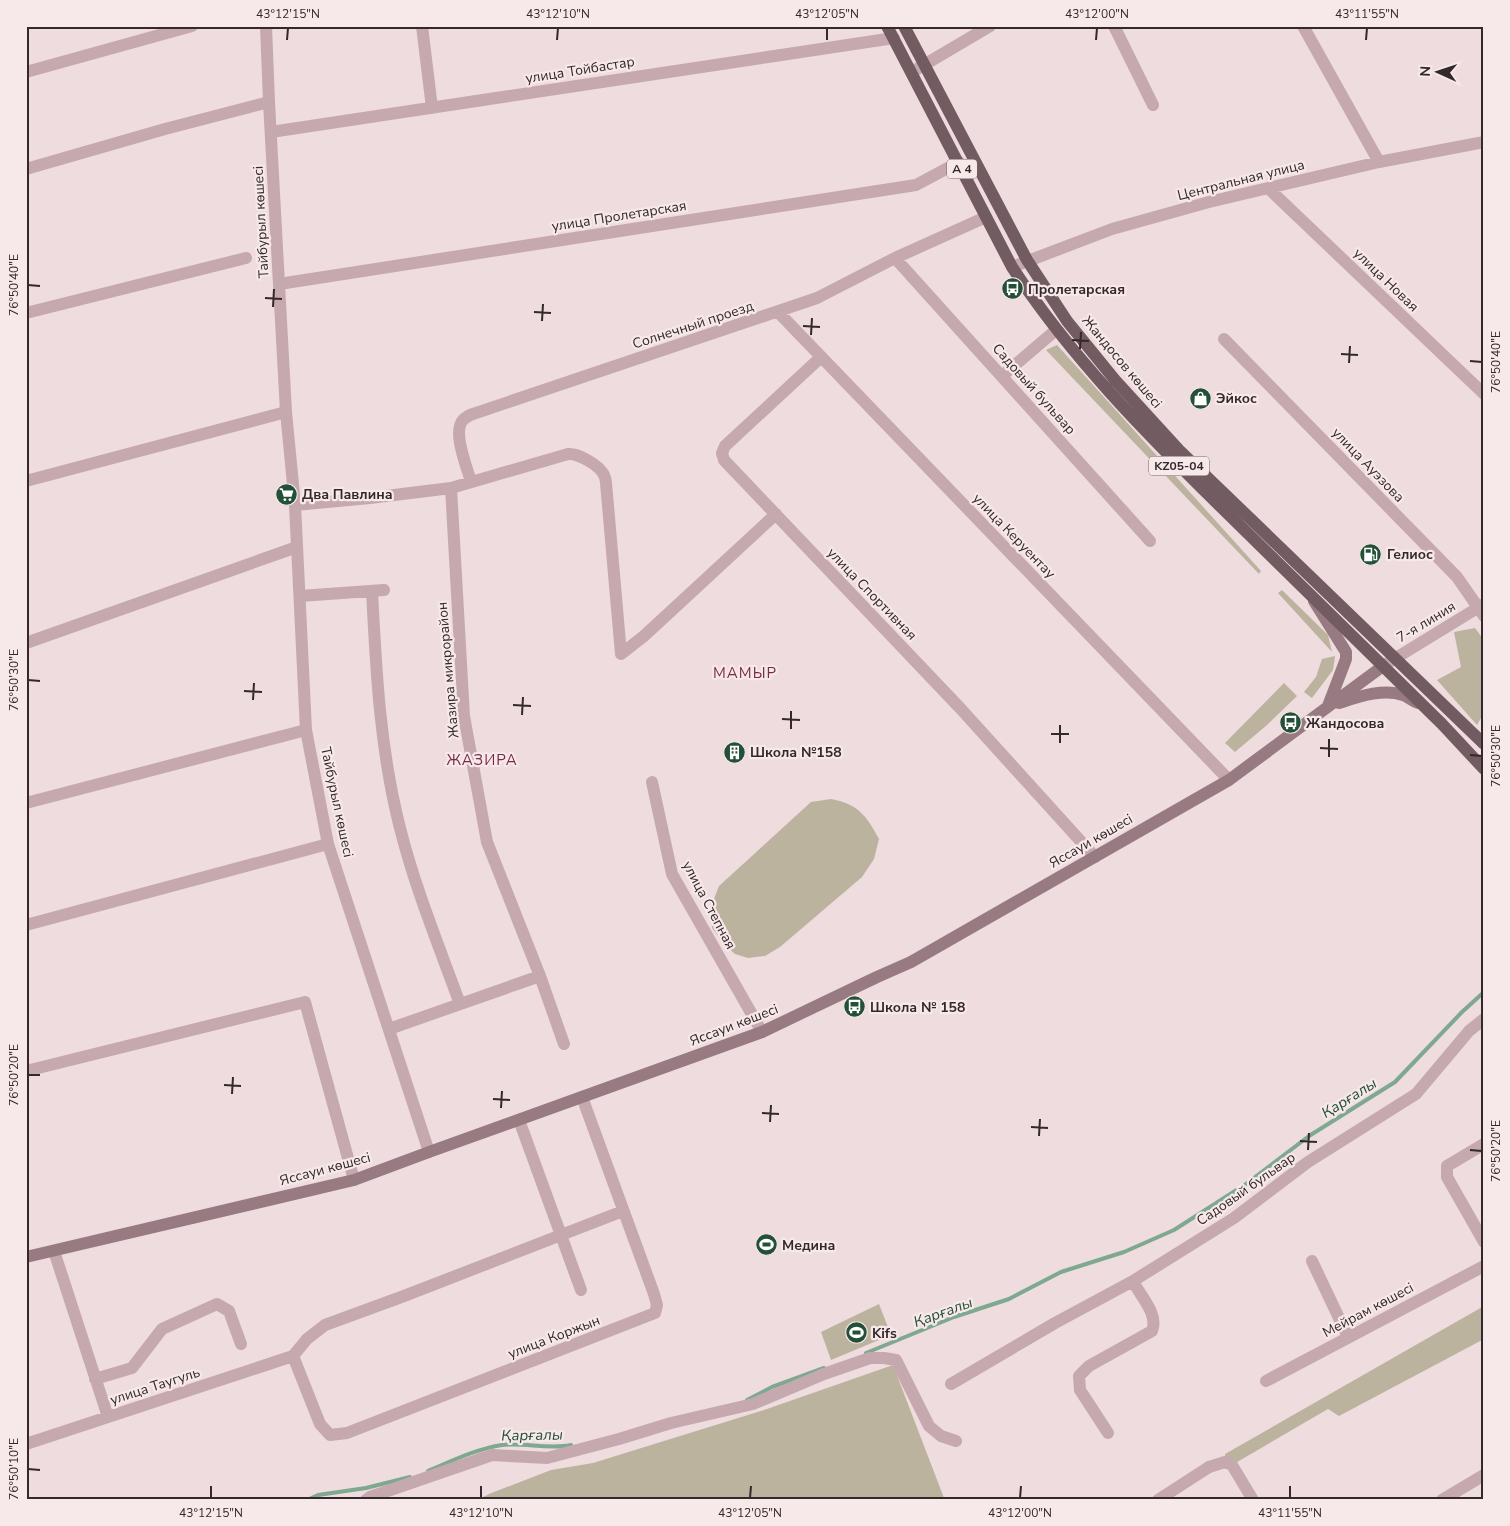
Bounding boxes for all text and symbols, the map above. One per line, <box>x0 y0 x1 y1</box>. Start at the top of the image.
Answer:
text: 43°12'15"N <box>256 6 320 22</box>
text: 43°12'10"N <box>526 6 590 22</box>
text: 43°12'05"N <box>795 6 859 22</box>
text: 43°12'00"N <box>1065 6 1129 22</box>
text: 43°11'55"N <box>1335 6 1399 22</box>
north arrow <box>1412 48 1462 98</box>
street label: улица Тойбастар <box>524 52 636 88</box>
text: N <box>1416 66 1435 77</box>
street label: Центральная улица <box>1175 155 1307 205</box>
road number: А 4 <box>947 160 977 178</box>
street label: Тайбурыл көшесі <box>249 165 273 279</box>
street label: улица Пролетарская <box>550 196 688 236</box>
street label: улица Новая <box>1349 244 1423 316</box>
text: 76°50'40"E <box>6 254 22 316</box>
bus stop icon: Пролетарская <box>1000 277 1024 301</box>
place label: Пролетарская <box>1028 280 1125 299</box>
street label: Солнечный проезд <box>630 296 756 354</box>
street label: Жандосов көшесі <box>1078 312 1166 412</box>
text: 76°50'40"E <box>1488 331 1504 393</box>
street label: Садовый бульвар <box>988 339 1080 439</box>
shop icon: Эйкос <box>1188 386 1212 410</box>
place label: Эйкос <box>1216 389 1257 408</box>
street label: улица Ауэзова <box>1328 424 1408 506</box>
road number: KZ05-04 <box>1149 456 1209 476</box>
supermarket icon: Два Павлина <box>274 482 298 506</box>
place label: Два Павлина <box>302 485 393 504</box>
street label: улица Керуентау <box>968 489 1060 583</box>
fuel station icon: Гелиос <box>1359 542 1383 566</box>
street label: улица Спортивная <box>823 544 921 644</box>
place label: Гелиос <box>1387 545 1433 564</box>
street label: 7-я линия <box>1393 597 1459 647</box>
street label: Жазира микрорайон <box>433 601 463 739</box>
text: 76°50'30"E <box>6 649 22 711</box>
district label: МАМЫР <box>713 663 777 683</box>
bus stop icon: Жандосова <box>1278 711 1302 735</box>
place label: Жандосова <box>1306 714 1384 733</box>
text: 76°50'30"E <box>1488 725 1504 787</box>
building icon: Школа №158 <box>722 740 746 764</box>
place label: Школа №158 <box>750 743 842 762</box>
street label: Тайбурыл көшесі <box>316 745 358 859</box>
district label: ЖАЗИРА <box>446 750 518 770</box>
street label: Яссауи көшесі <box>1046 809 1136 873</box>
street label: улица Степная <box>678 858 740 952</box>
bus stop icon: Школа № 158 <box>842 995 866 1019</box>
place label: Школа № 158 <box>870 998 965 1017</box>
street label: Яссауи көшесі <box>687 999 781 1051</box>
text: 76°50'20"E <box>6 1044 22 1106</box>
water label: Қарғалы <box>1318 1073 1380 1123</box>
text: 76°50'20"E <box>1488 1120 1504 1182</box>
street label: Яссауи көшесі <box>277 1148 373 1190</box>
street label: Садовый бульвар <box>1193 1148 1299 1230</box>
sports icon: Медина <box>754 1233 778 1257</box>
place label: Медина <box>782 1236 835 1255</box>
street label: Мейрам көшесі <box>1319 1278 1417 1342</box>
water label: Қарғалы <box>911 1292 975 1332</box>
street label: улица Коржын <box>505 1311 603 1363</box>
sports icon: Kifs <box>844 1321 868 1345</box>
place label: Kifs <box>872 1324 897 1343</box>
street label: улица Таугуль <box>108 1363 202 1409</box>
water label: Қарғалы <box>501 1424 563 1446</box>
text: 76°50'10"E <box>6 1438 22 1500</box>
text: 43°12'15"N <box>179 1505 243 1521</box>
text: 43°12'10"N <box>449 1505 513 1521</box>
text: 43°12'05"N <box>718 1505 782 1521</box>
text: 43°12'00"N <box>988 1505 1052 1521</box>
text: 43°11'55"N <box>1258 1505 1322 1521</box>

